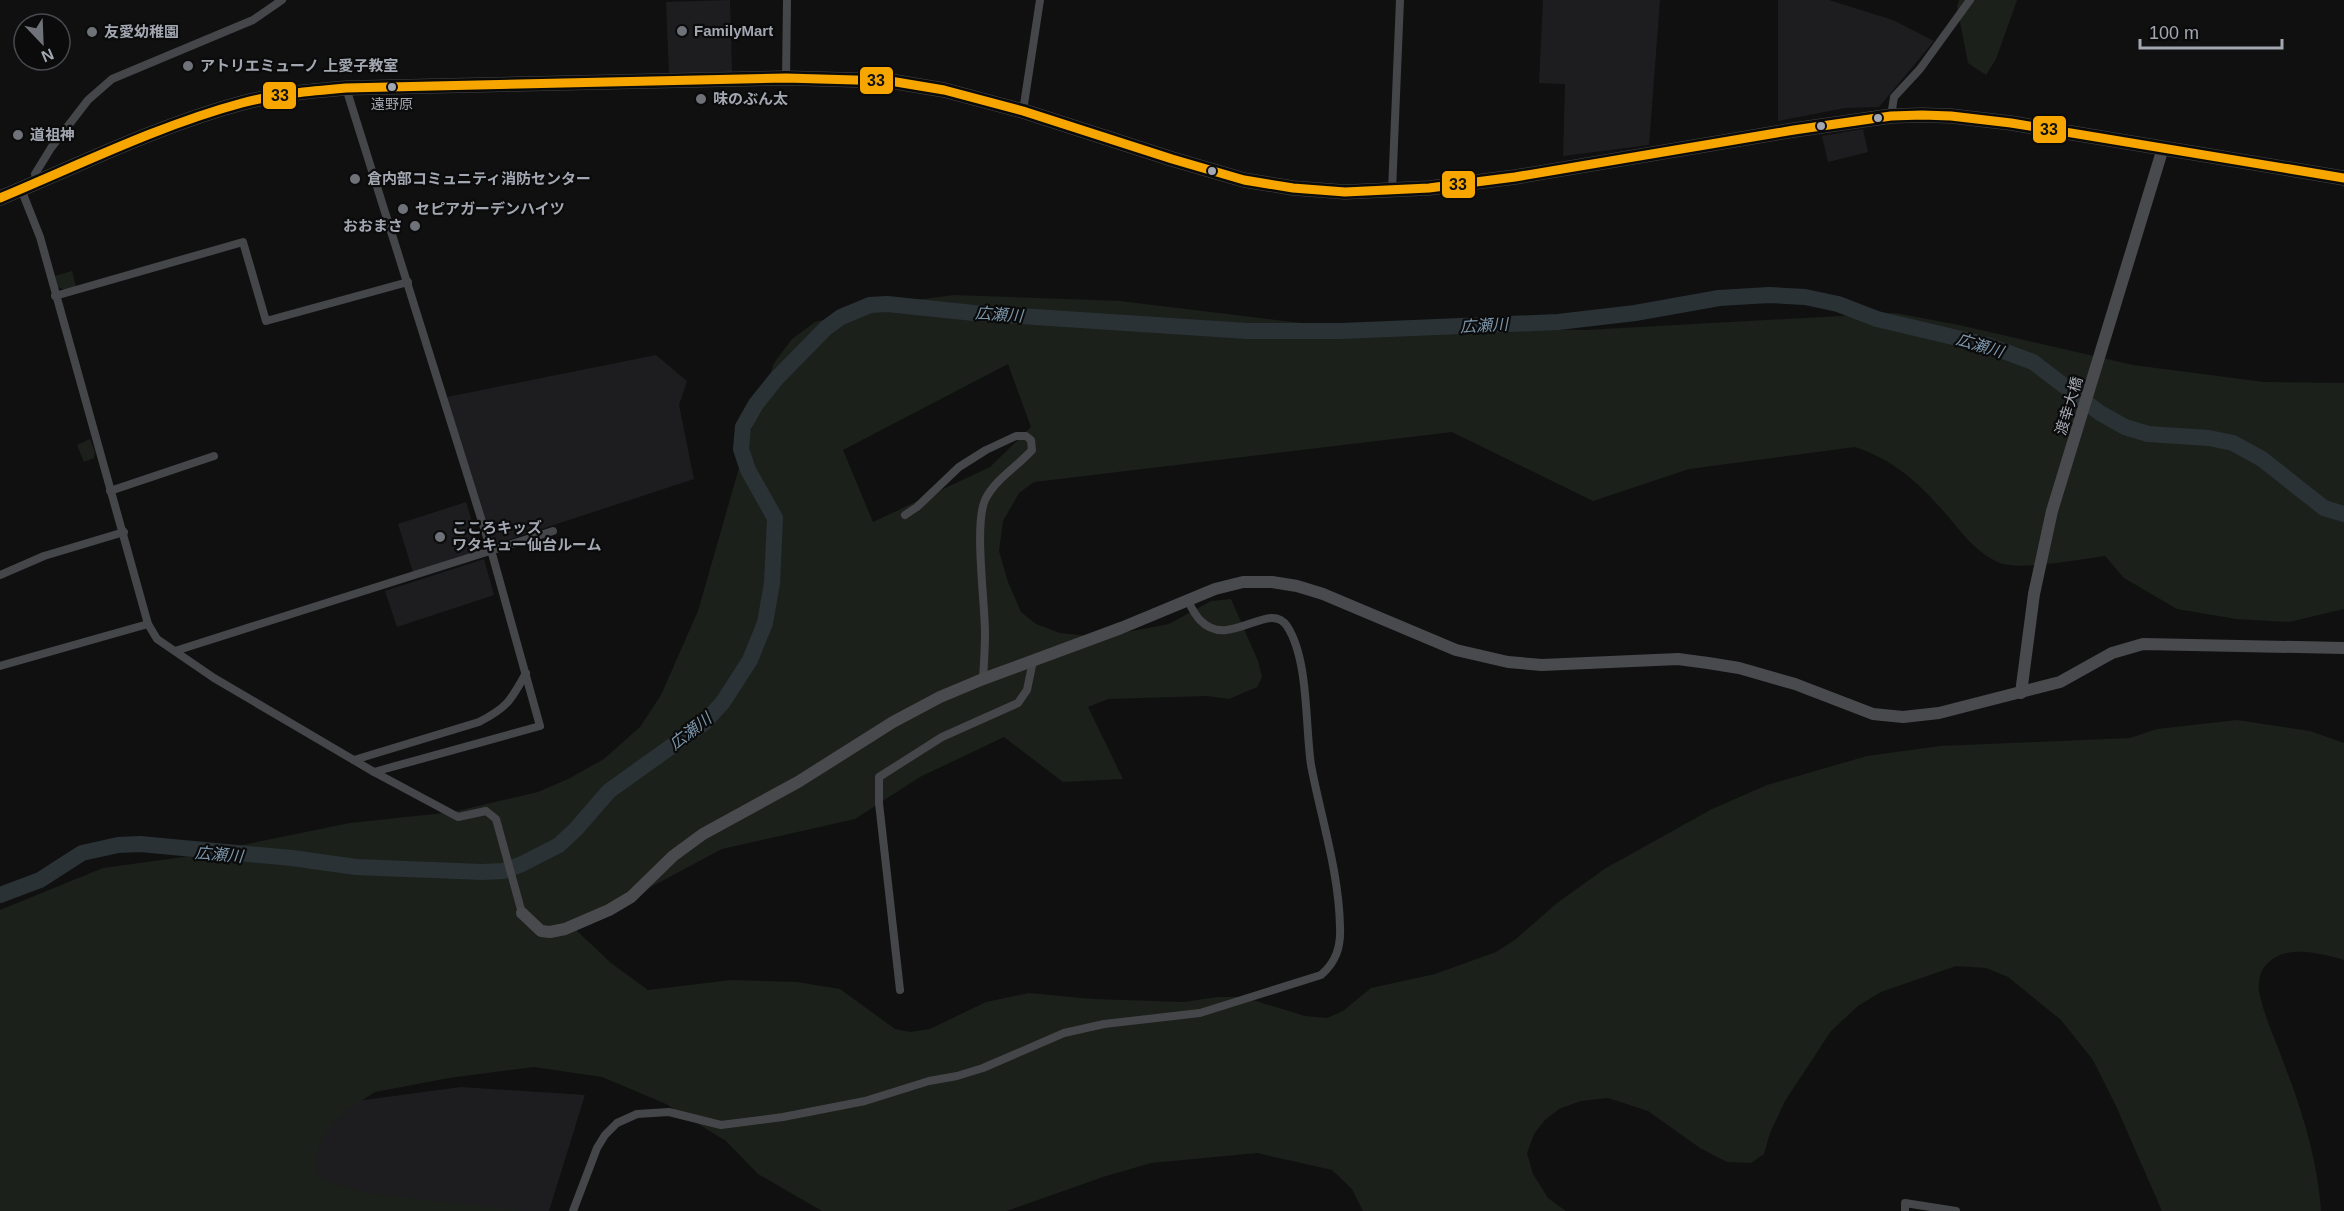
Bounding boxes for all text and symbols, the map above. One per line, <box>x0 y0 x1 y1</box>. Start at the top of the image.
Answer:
north arrow <box>12 12 72 72</box>
scale bar <box>2140 12 2282 50</box>
place label: FamilyMart <box>694 22 773 39</box>
place label: 友愛幼稚園 <box>104 23 179 40</box>
text: 100 m <box>2149 23 2199 43</box>
marker: FamilyMart <box>675 24 689 38</box>
marker: 友愛幼稚園 <box>85 25 99 39</box>
text: N <box>39 45 56 65</box>
place label: アトリエミューノ 上愛子教室 <box>200 57 398 74</box>
marker: アトリエミューノ 上愛子教室 <box>181 59 195 73</box>
line badge: 33 <box>859 66 894 95</box>
text: 33 <box>867 72 885 89</box>
line badge: 33 <box>262 81 297 110</box>
marker: 遠野原 <box>386 81 398 93</box>
text: 33 <box>271 87 289 104</box>
place label: 味のぶん太 <box>713 90 788 107</box>
marker: 味のぶん太 <box>694 92 708 106</box>
place label: 遠野原 <box>371 96 413 112</box>
unlabelled marker <box>1872 112 1884 124</box>
line badge: 33 <box>2032 115 2067 144</box>
unlabelled marker <box>1815 120 1827 132</box>
text: 33 <box>2040 121 2058 138</box>
place label: 道祖神 <box>30 126 75 143</box>
marker: 道祖神 <box>11 128 25 142</box>
unlabelled marker <box>1206 165 1218 177</box>
place label: 倉内部コミュニティ消防センター <box>367 170 591 187</box>
line badge: 33 <box>1441 170 1476 199</box>
marker: 倉内部コミュニティ消防センター <box>348 172 362 186</box>
text: 33 <box>1449 176 1467 193</box>
place label: セピアガーデンハイツ <box>415 200 565 217</box>
marker: セピアガーデンハイツ <box>396 202 410 216</box>
place label: おおまさ <box>343 217 403 234</box>
marker: おおまさ <box>408 219 422 233</box>
water label: 広瀬川 <box>974 304 1025 325</box>
water label: 広瀬川 <box>1460 316 1510 335</box>
water label: 広瀬川 <box>1954 330 2007 361</box>
street label: 渡幸大橋 <box>2052 375 2085 437</box>
place label: こころキッズ ワタキュー仙台ルーム <box>452 519 602 553</box>
marker: こころキッズ ワタキュー仙台ルーム <box>433 530 447 544</box>
water label: 広瀬川 <box>666 709 716 753</box>
water label: 広瀬川 <box>194 844 246 865</box>

